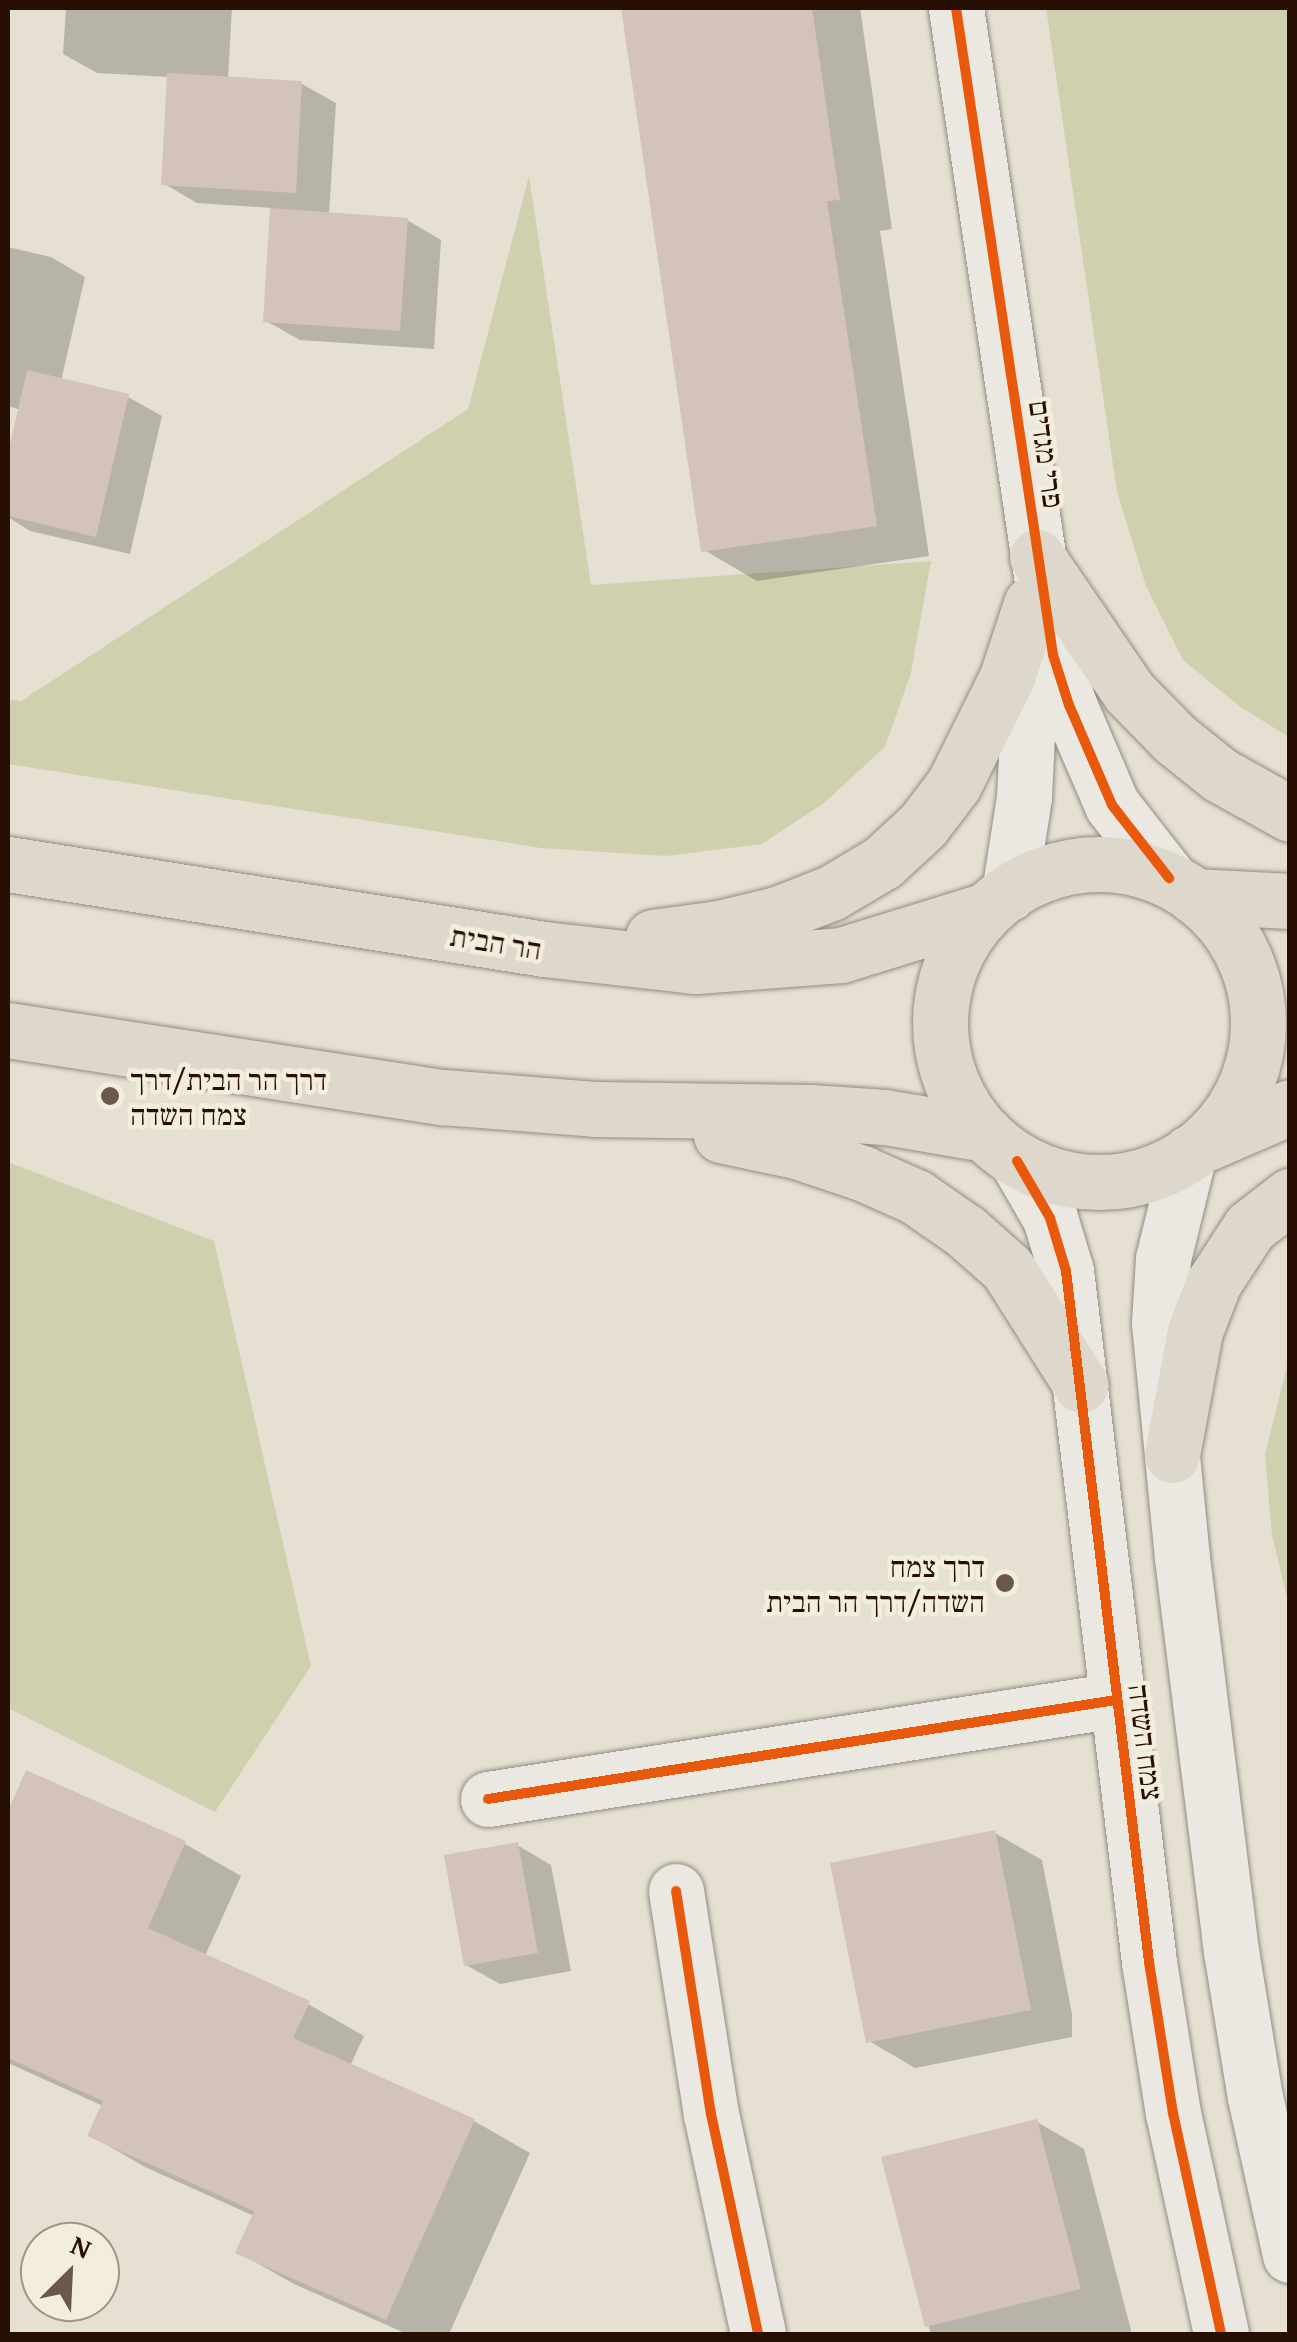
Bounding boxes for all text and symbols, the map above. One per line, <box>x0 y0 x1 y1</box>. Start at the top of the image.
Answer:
street label: פרי מגדים <box>1022 398 1072 510</box>
street label: הר הבית <box>448 917 544 967</box>
place label: דרך הר הבית/דרך צמח השדה <box>130 1061 327 1132</box>
marker: דרך הר הבית/דרך צמח השדה <box>99 1085 121 1107</box>
place label: דרך צמח השדה/דרך הר הבית <box>766 1548 985 1618</box>
marker: דרך צמח השדה/דרך הר הבית <box>994 1572 1016 1594</box>
street label: צמח השדה <box>1121 1682 1171 1802</box>
north arrow <box>20 2222 120 2322</box>
text: N <box>65 2223 98 2268</box>

